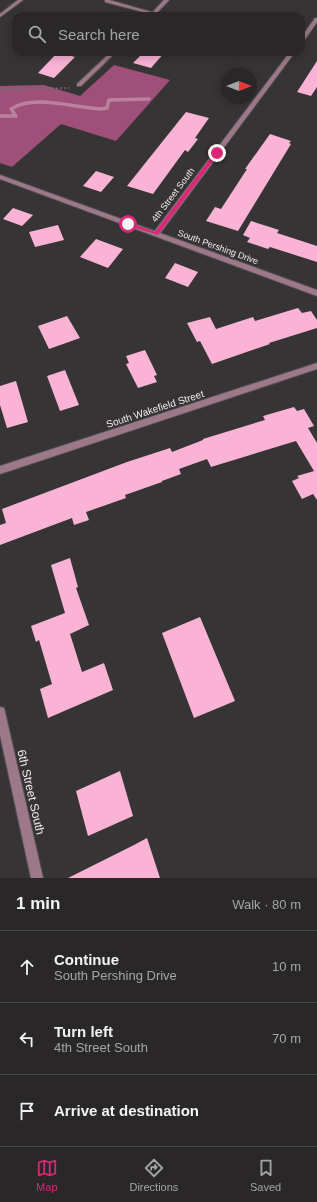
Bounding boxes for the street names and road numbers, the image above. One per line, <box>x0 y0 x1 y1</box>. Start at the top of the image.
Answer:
street label: 4th Street South <box>149 166 197 224</box>
street label: South Pershing Drive <box>176 228 260 266</box>
street label: South Wakefield Street <box>105 388 205 430</box>
street label: 6th Street South <box>14 748 48 836</box>

